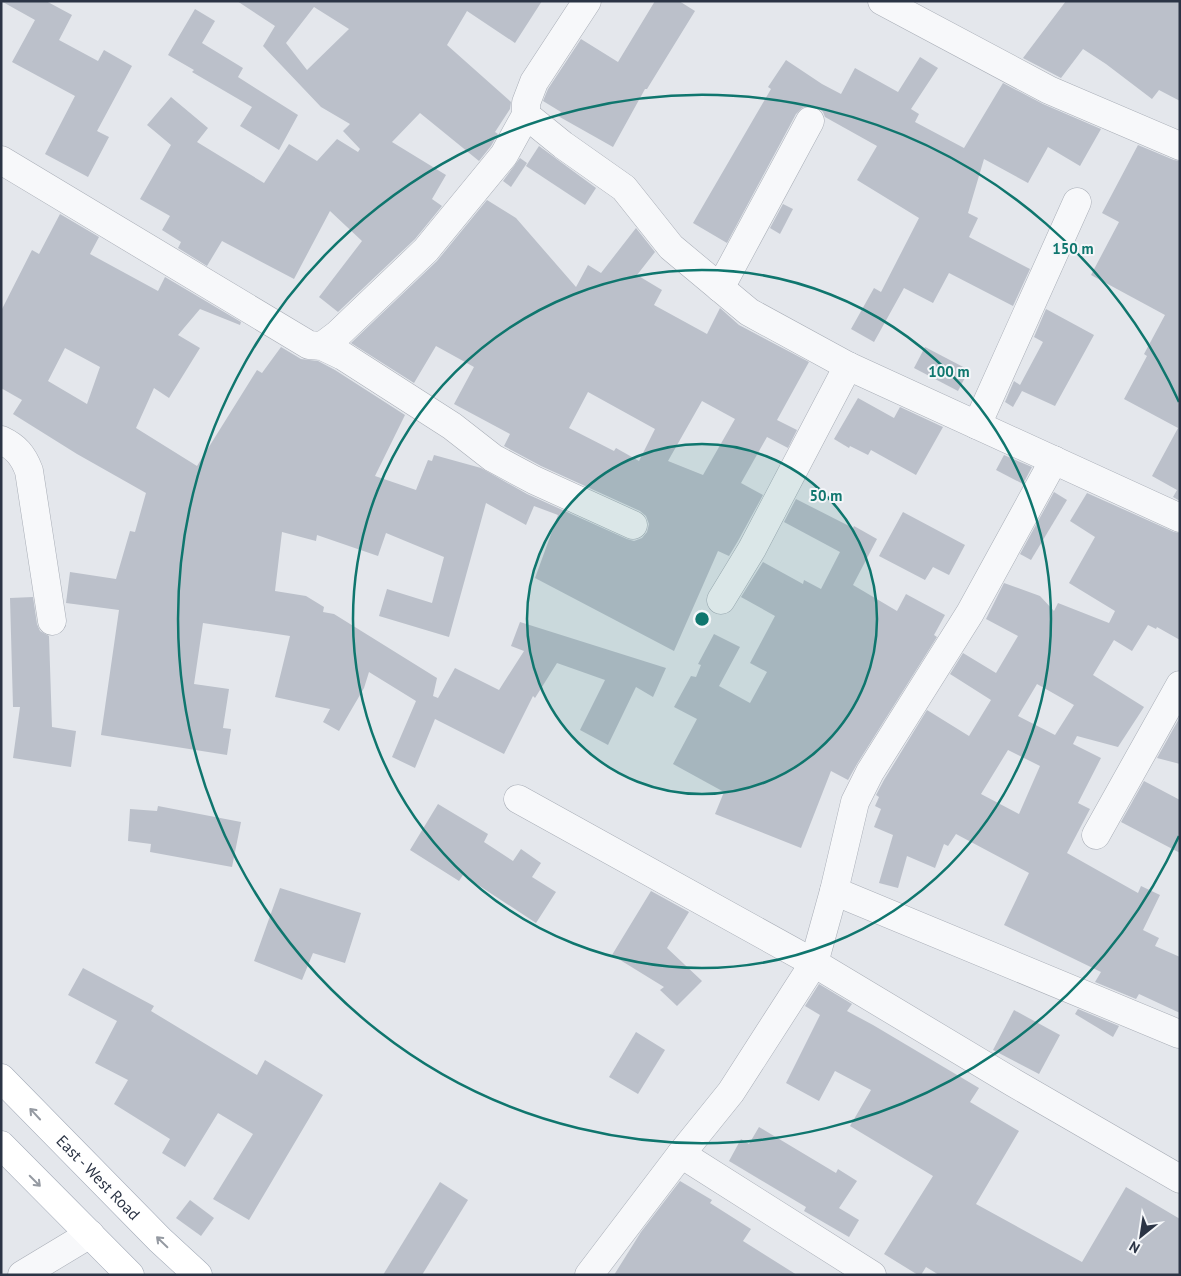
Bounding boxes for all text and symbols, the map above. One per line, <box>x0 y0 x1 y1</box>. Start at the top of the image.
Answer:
text: 150 m <box>1052 239 1094 258</box>
text: 100 m <box>928 362 970 381</box>
text: 50 m <box>810 486 842 505</box>
centre of rings <box>693 610 711 628</box>
one-way arrow <box>30 1108 42 1120</box>
street label: East - West Road <box>52 1131 144 1224</box>
one-way arrow <box>29 1174 41 1187</box>
north arrow <box>1116 1211 1166 1261</box>
one-way arrow <box>156 1236 168 1248</box>
text: N <box>1126 1237 1143 1257</box>

